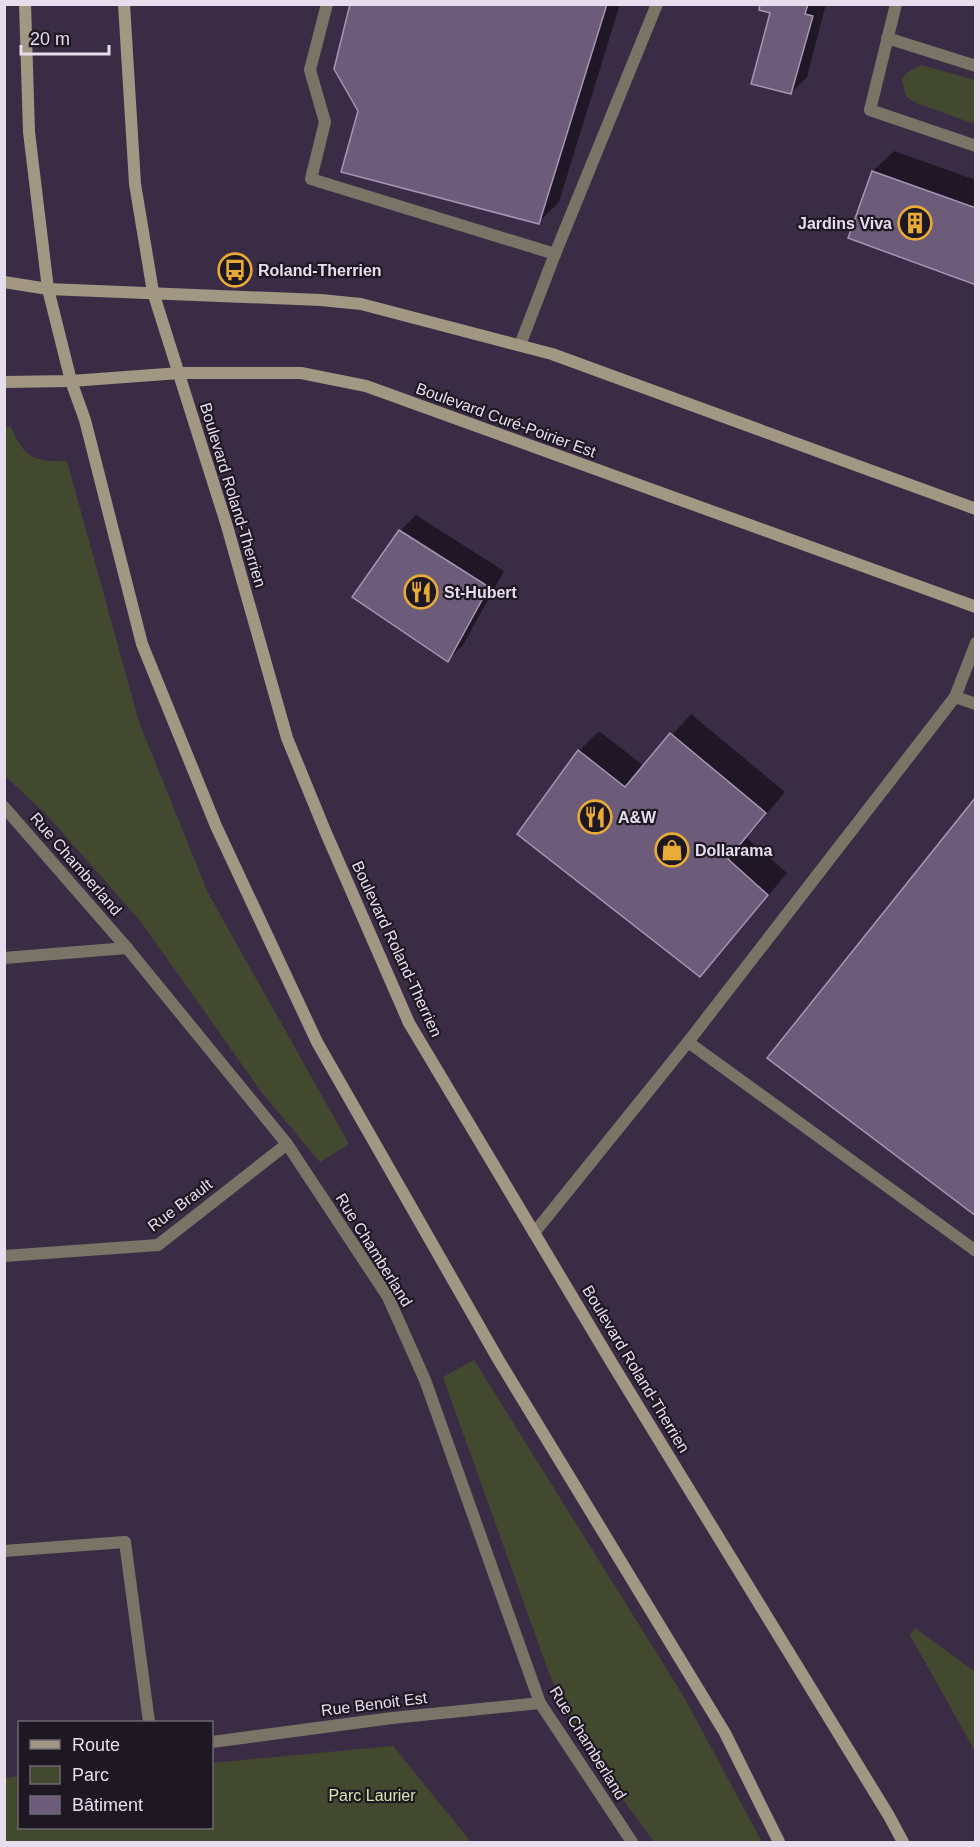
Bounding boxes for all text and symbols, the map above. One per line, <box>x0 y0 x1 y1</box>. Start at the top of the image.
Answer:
scale bar <box>21 18 110 56</box>
text: 20 m <box>30 29 70 49</box>
building icon: Jardins Viva <box>897 205 933 241</box>
place label: Jardins Viva <box>798 215 892 232</box>
bus stop icon: Roland-Therrien <box>217 252 253 288</box>
place label: Roland-Therrien <box>258 262 382 279</box>
street label: Boulevard Curé-Poirier Est <box>414 379 599 461</box>
street label: Boulevard Roland-Therrien <box>197 401 269 589</box>
restaurant icon: St-Hubert <box>403 574 439 610</box>
place label: St-Hubert <box>444 584 518 601</box>
restaurant icon: A&W <box>577 799 613 835</box>
street label: Rue Chamberland <box>27 809 125 919</box>
place label: A&W <box>618 809 657 826</box>
shop icon: Dollarama <box>654 832 690 868</box>
place label: Dollarama <box>695 842 772 859</box>
street label: Boulevard Roland-Therrien <box>349 858 445 1040</box>
street label: Rue Brault <box>145 1175 216 1235</box>
street label: Rue Chamberland <box>332 1190 416 1310</box>
street label: Boulevard Roland-Therrien <box>579 1282 693 1456</box>
street label: Rue Chamberland <box>546 1683 630 1803</box>
street label: Rue Benoit Est <box>320 1689 429 1719</box>
legend <box>18 1721 213 1829</box>
text: Route <box>72 1735 120 1755</box>
text: Parc <box>72 1765 109 1785</box>
park label: Parc Laurier <box>328 1787 416 1804</box>
text: Bâtiment <box>72 1795 143 1815</box>

